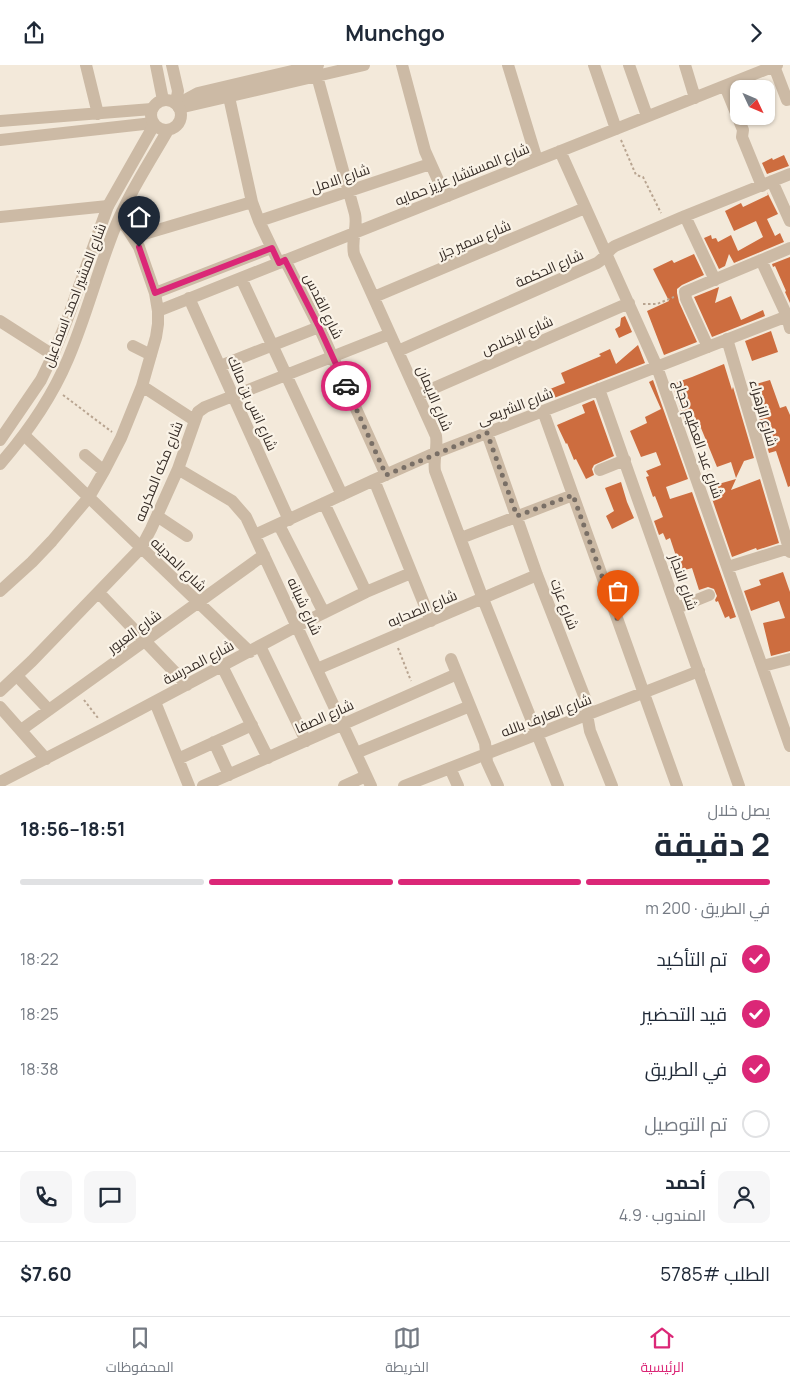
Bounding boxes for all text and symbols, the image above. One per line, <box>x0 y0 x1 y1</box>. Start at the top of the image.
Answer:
text: Munchgo <box>345 18 445 48</box>
icon: share <box>20 19 48 47</box>
icon: forward <box>742 19 770 47</box>
north arrow <box>730 80 775 125</box>
map controls <box>730 80 775 125</box>
street label: شارع المستشار عزيز حمايه <box>392 138 532 210</box>
street label: شارع الامل <box>308 159 372 197</box>
pin <box>118 196 160 247</box>
icon: home <box>125 203 153 231</box>
street label: شارع سمير جزر <box>434 215 513 263</box>
street label: شارع المشير احمد اسماعيل <box>38 220 110 370</box>
street label: شارع الحكمة <box>512 245 586 291</box>
street label: شارع القدس <box>300 270 348 342</box>
street label: شارع الإخلاص <box>478 311 556 359</box>
street label: شارع انس بن مالك <box>223 352 283 454</box>
courier <box>321 361 371 411</box>
street label: شارع الايمان <box>413 362 457 434</box>
icon: car <box>332 372 360 400</box>
street label: شارع عبد العظيم حجاج <box>669 377 728 501</box>
street label: شارع الزهراء <box>745 377 783 449</box>
street label: شارع الشريعى <box>474 383 556 429</box>
street label: شارع مكه المكرمه <box>129 418 187 524</box>
street label: شارع المدينه <box>147 533 211 595</box>
street label: شارع النجار <box>665 551 702 612</box>
pin <box>597 570 639 621</box>
street label: شارع شبانه <box>283 574 327 638</box>
street label: شارع عزت <box>547 576 583 632</box>
icon: bag <box>604 577 632 605</box>
street label: شارع الصحابه <box>384 585 460 631</box>
street label: شارع العبور <box>102 605 165 658</box>
street label: شارع المدرسة <box>159 635 237 689</box>
street label: شارع العارف بالله <box>498 689 594 741</box>
street label: شارع الصفا <box>292 695 356 737</box>
text: يصل خلال <box>707 799 770 821</box>
text: 18:51–18:56 <box>20 816 126 842</box>
text: 2 دقيقة <box>654 822 770 866</box>
text: في الطريق · 200 m <box>645 897 770 919</box>
icon: check <box>742 945 770 973</box>
text: تم التأكيد <box>656 946 727 972</box>
text: 18:22 <box>20 948 59 970</box>
icon: check <box>742 1000 770 1028</box>
text: قيد التحضير <box>641 1001 727 1027</box>
text: 18:25 <box>20 1003 59 1025</box>
icon: check <box>742 1055 770 1083</box>
text: في الطريق <box>645 1056 727 1082</box>
text: 18:38 <box>20 1058 58 1080</box>
text: تم التوصيل <box>644 1111 727 1137</box>
text: أحمد <box>665 1169 706 1195</box>
button: phone <box>20 1171 72 1223</box>
button: chat <box>84 1171 136 1223</box>
button: person <box>718 1171 770 1223</box>
text: المندوب · 4.9 <box>619 1204 706 1226</box>
text: $7.60 <box>20 1261 72 1287</box>
text: الطلب #5785 <box>660 1261 770 1287</box>
tab: المحفوظات <box>106 1324 174 1380</box>
tab: الخريطة <box>385 1324 429 1380</box>
tab: الرئيسية <box>640 1324 684 1380</box>

